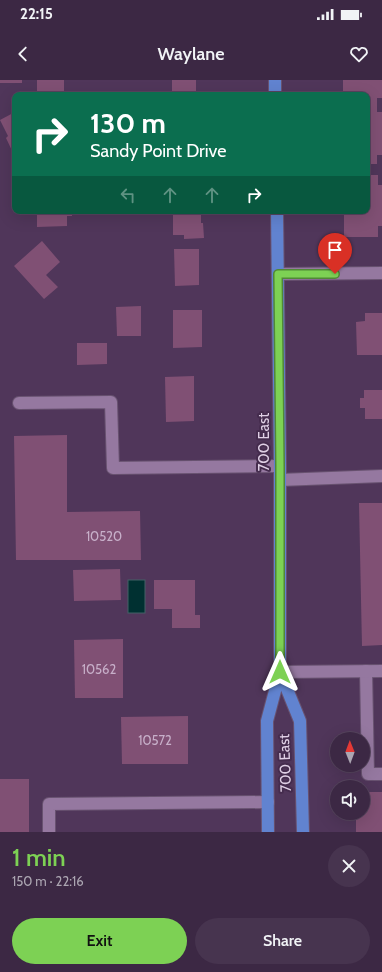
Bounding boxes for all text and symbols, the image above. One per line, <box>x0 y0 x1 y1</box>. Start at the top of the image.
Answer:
text: 22:15 <box>20 5 53 23</box>
icon: back <box>12 43 34 65</box>
text: Waylane <box>157 43 225 65</box>
icon: heart <box>348 43 370 65</box>
text: 130 m <box>90 106 166 140</box>
icon: right <box>24 108 76 160</box>
text: Sandy Point Drive <box>90 140 227 162</box>
icon: left <box>117 184 139 206</box>
icon: ahead <box>159 184 181 206</box>
icon: ahead <box>201 184 223 206</box>
icon: right <box>243 184 265 206</box>
pin <box>318 233 352 274</box>
icon: arrive <box>324 239 346 261</box>
street label: 700 East <box>255 413 273 471</box>
house number: 10520 <box>86 528 122 544</box>
position arrow <box>259 651 301 693</box>
house number: 10562 <box>82 661 116 677</box>
house number: 10572 <box>138 732 172 748</box>
north arrow <box>330 732 370 772</box>
map controls <box>330 732 370 820</box>
street label: 700 East <box>275 733 295 793</box>
button: sound <box>330 780 370 820</box>
text: 1 min <box>12 843 66 872</box>
button: close <box>328 845 370 887</box>
text: 150 m · 22:16 <box>12 873 84 889</box>
button: Exit <box>12 918 187 964</box>
button: Share <box>195 918 370 964</box>

